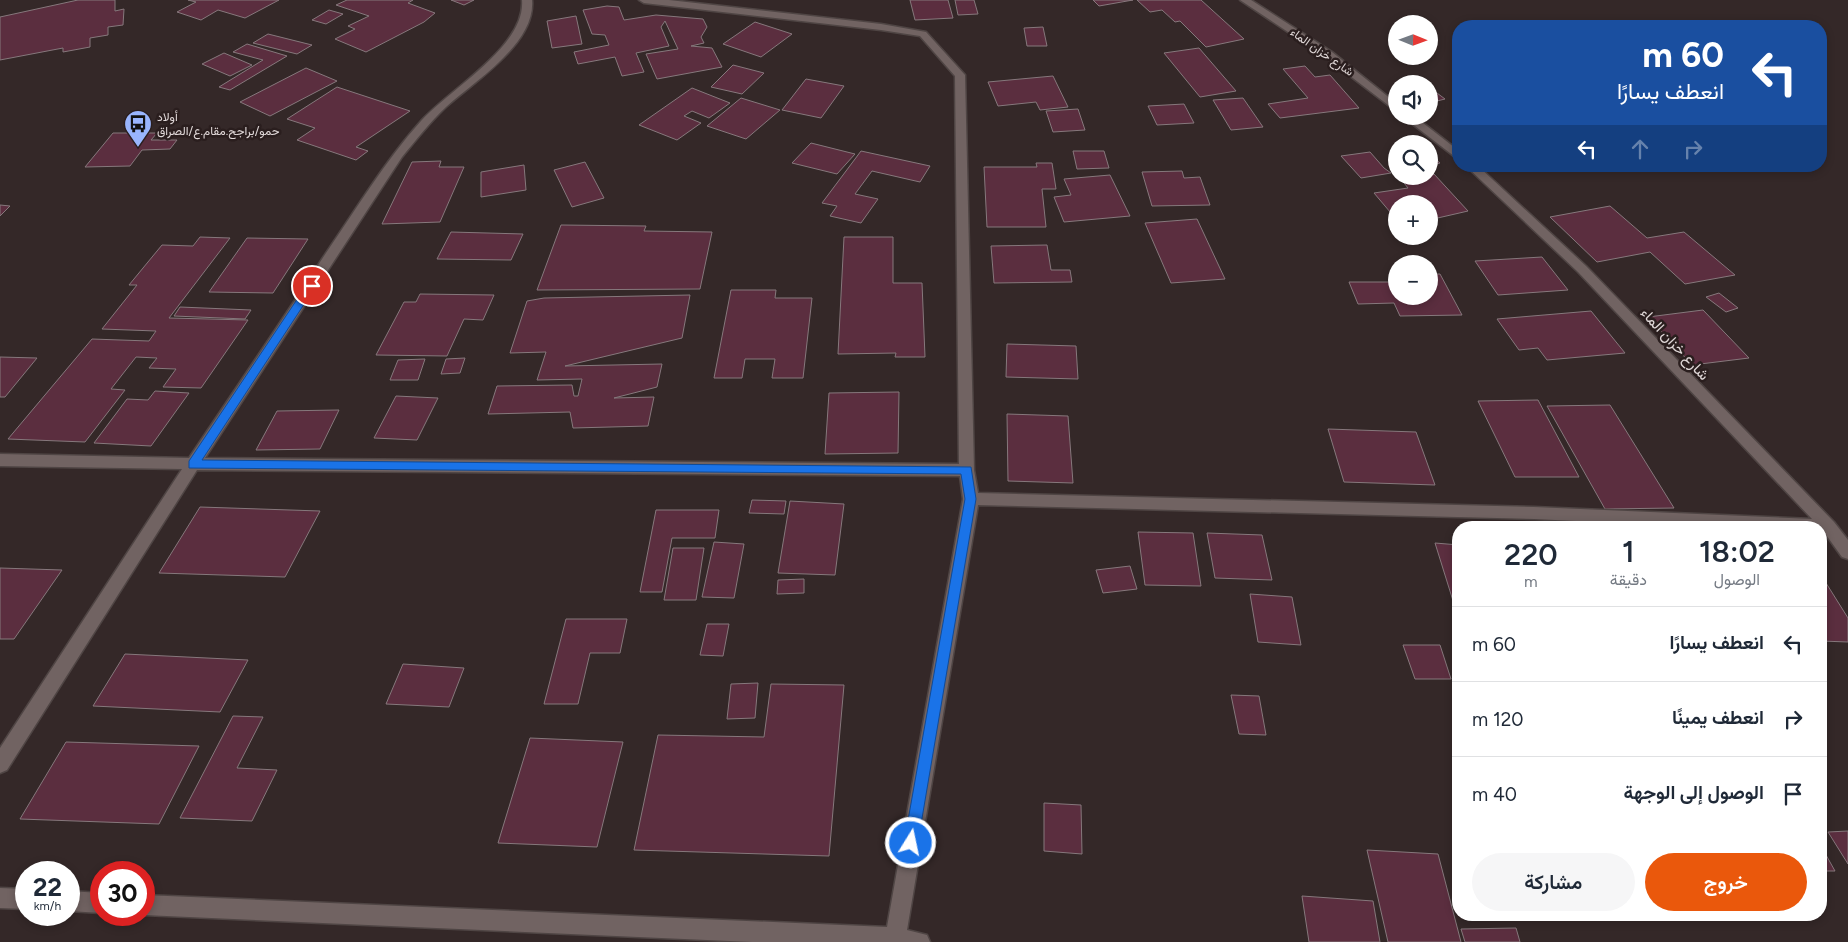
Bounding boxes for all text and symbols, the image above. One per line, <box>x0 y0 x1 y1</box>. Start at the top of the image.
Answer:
north arrow <box>1388 15 1438 65</box>
map controls <box>1388 15 1438 305</box>
street label: شارع خزان الماء <box>1287 25 1356 81</box>
text: 60 m <box>1642 34 1724 76</box>
icon: left <box>1742 40 1807 105</box>
button: sound <box>1388 75 1438 125</box>
text: انعطف يسارًا <box>1617 78 1724 105</box>
bus stop icon: أولاد حمو/براجح.مقام.ع/الصراق <box>123 109 153 148</box>
place label: أولاد حمو/براجح.مقام.ع/الصراق <box>157 110 280 140</box>
button: search <box>1388 135 1438 185</box>
icon: left <box>1573 135 1601 163</box>
icon: ahead <box>1626 135 1654 163</box>
icon: right <box>1679 135 1707 163</box>
button: + <box>1388 195 1438 245</box>
button: − <box>1388 255 1438 305</box>
pin <box>291 265 333 307</box>
icon: arrive <box>298 272 326 300</box>
street label: شارع خزان الماء <box>1635 304 1713 385</box>
text: 1 <box>1622 533 1635 570</box>
text: 18:02 <box>1699 533 1775 570</box>
text: 220 <box>1504 536 1558 573</box>
text: دقيقة <box>1610 570 1647 589</box>
text: الوصول <box>1714 570 1760 589</box>
text: m <box>1524 572 1538 591</box>
icon: left <box>1779 630 1807 658</box>
text: انعطف يسارًا <box>1670 631 1764 654</box>
text: 60 m <box>1472 633 1516 656</box>
icon: right <box>1779 705 1807 733</box>
text: انعطف يمينًا <box>1672 706 1764 729</box>
text: 120 m <box>1472 708 1524 731</box>
icon: arrive <box>1779 780 1807 808</box>
text: الوصول إلى الوجهة <box>1624 781 1764 804</box>
text: 40 m <box>1472 783 1517 806</box>
position arrow <box>884 816 936 868</box>
button: مشاركة <box>1472 853 1635 911</box>
button: خروج <box>1645 853 1807 911</box>
speed limit sign: 30 <box>90 861 155 926</box>
text: 22 <box>33 872 62 902</box>
text: km/h <box>34 899 61 913</box>

